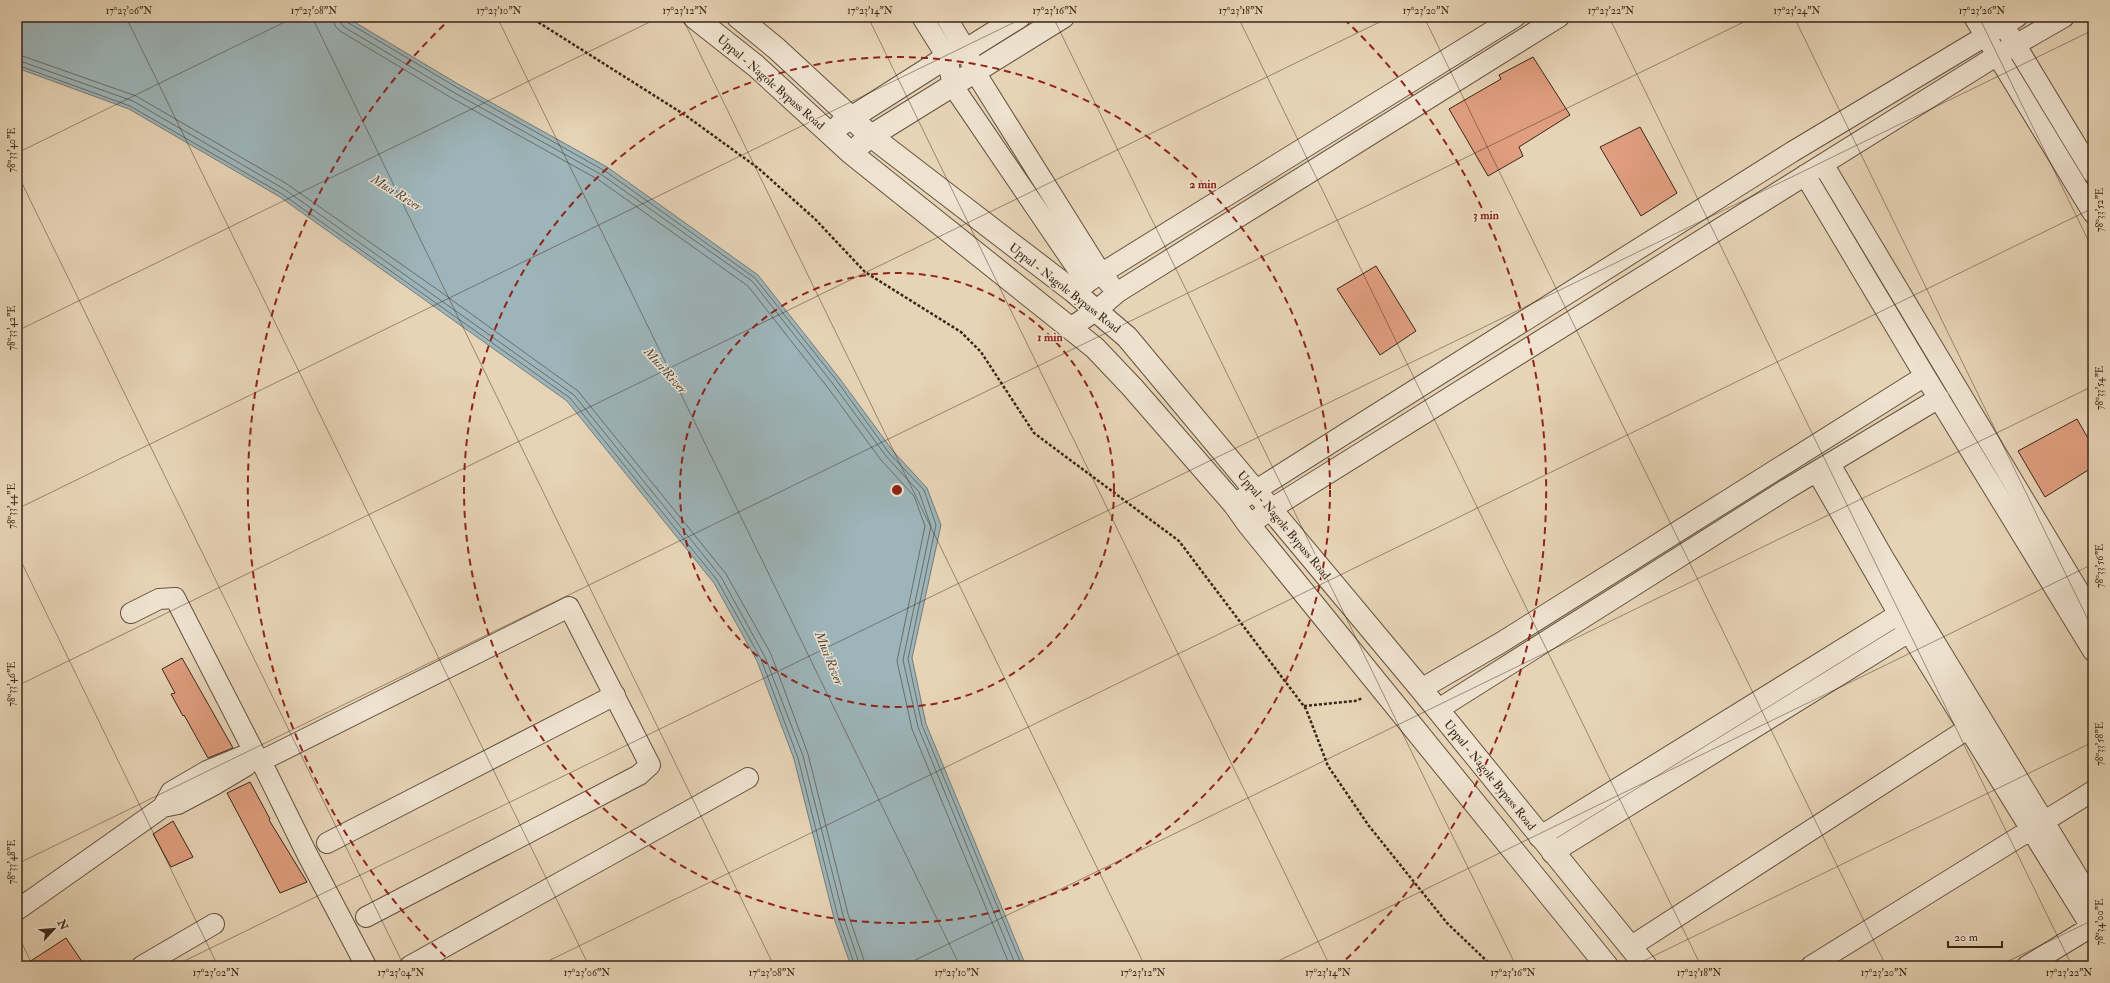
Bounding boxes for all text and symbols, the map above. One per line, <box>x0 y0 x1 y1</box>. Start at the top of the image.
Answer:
text: 17°23'06"N <box>106 5 152 17</box>
text: 17°23'08"N <box>291 5 337 17</box>
text: 17°23'10"N <box>476 5 522 17</box>
text: 17°23'12"N <box>662 5 708 17</box>
text: 17°23'14"N <box>847 5 893 17</box>
text: 17°23'16"N <box>1032 5 1078 17</box>
text: 17°23'18"N <box>1219 5 1263 17</box>
text: 17°23'20"N <box>1403 5 1449 17</box>
text: 17°23'22"N <box>1588 5 1634 17</box>
text: 17°23'24"N <box>1774 5 1821 17</box>
text: 17°23'26"N <box>1959 5 2005 17</box>
street label: Uppal - Nagole Bypass Road <box>714 32 828 133</box>
text: 78°33'40"E <box>6 127 18 173</box>
water label: Musi River <box>367 170 426 215</box>
text: 2 min <box>1189 177 1217 192</box>
text: 78°33'52"E <box>2094 188 2106 232</box>
text: 3 min <box>1473 208 1500 223</box>
street label: Uppal - Nagole Bypass Road <box>1006 240 1124 337</box>
text: 78°33'42"E <box>6 305 18 351</box>
text: 1 min <box>1037 330 1064 345</box>
water label: Musi River <box>640 343 691 398</box>
text: 78°33'54"E <box>2094 366 2106 410</box>
street label: Uppal - Nagole Bypass Road <box>1234 468 1334 583</box>
text: 78°33'44"E <box>6 483 18 529</box>
centre of rings <box>890 483 904 497</box>
text: 78°33'56"E <box>2094 544 2106 588</box>
water label: Musi River <box>811 628 848 689</box>
text: 78°33'46"E <box>6 661 18 707</box>
street label: Uppal - Nagole Bypass Road <box>1440 717 1539 834</box>
text: 78°33'58"E <box>2094 722 2106 766</box>
text: 78°33'48"E <box>6 840 18 884</box>
text: 78°34'00"E <box>2094 899 2106 945</box>
north arrow <box>34 909 74 949</box>
text: N <box>54 917 71 933</box>
scale bar <box>1948 923 2002 949</box>
text: 20 m <box>1954 930 1979 945</box>
text: 17°23'02"N <box>193 967 239 979</box>
text: 17°23'04"N <box>378 967 425 979</box>
text: 17°23'06"N <box>564 967 610 979</box>
text: 17°23'08"N <box>749 967 795 979</box>
text: 17°23'10"N <box>934 967 980 979</box>
text: 17°23'12"N <box>1120 967 1166 979</box>
text: 17°23'14"N <box>1305 967 1351 979</box>
text: 17°23'16"N <box>1490 967 1536 979</box>
text: 17°23'18"N <box>1677 967 1721 979</box>
text: 17°23'20"N <box>1861 967 1907 979</box>
text: 17°23'22"N <box>2046 967 2092 979</box>

